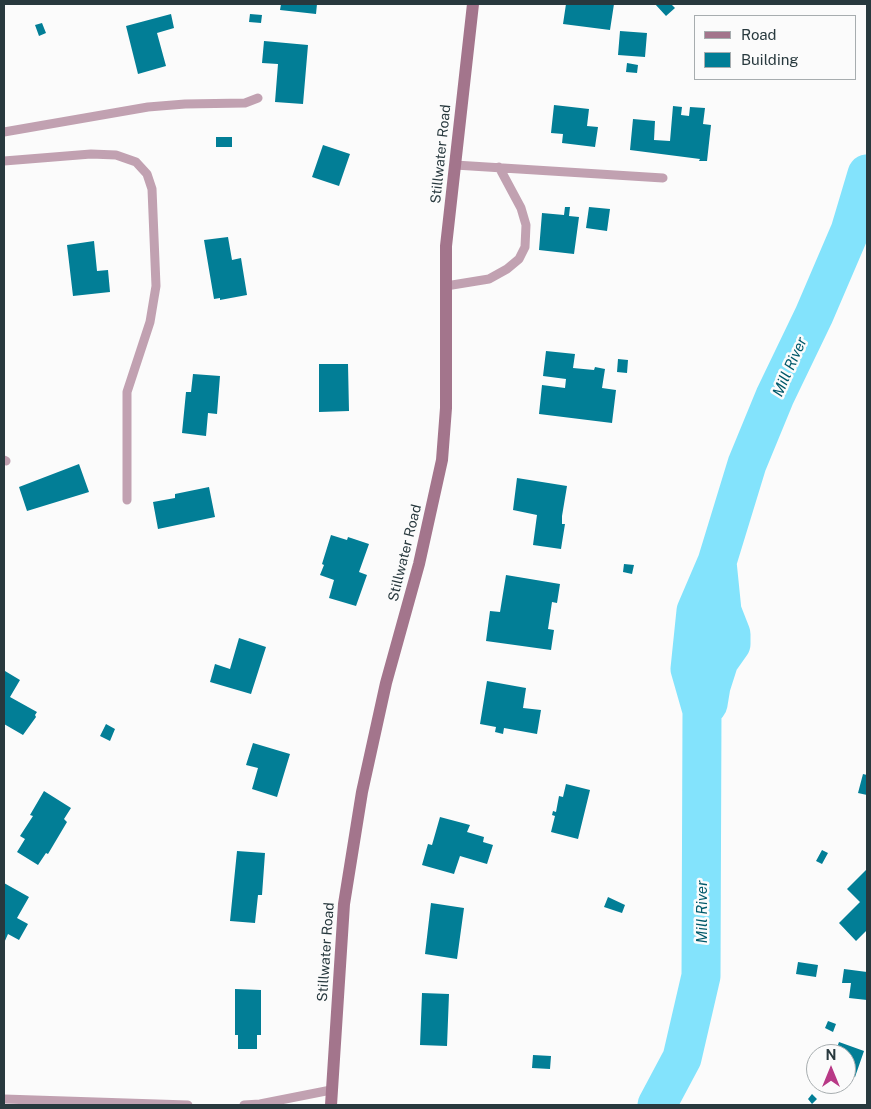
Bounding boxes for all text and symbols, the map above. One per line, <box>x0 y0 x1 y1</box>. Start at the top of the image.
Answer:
legend <box>694 15 856 80</box>
text: Road <box>741 26 777 43</box>
text: Building <box>741 51 799 68</box>
street label: Stillwater Road <box>427 104 455 204</box>
water label: Mill River <box>769 334 811 400</box>
street label: Stillwater Road <box>385 503 425 603</box>
water label: Mill River <box>693 880 711 944</box>
street label: Stillwater Road <box>314 902 338 1002</box>
north arrow <box>806 1044 856 1094</box>
text: N <box>826 1047 836 1063</box>

